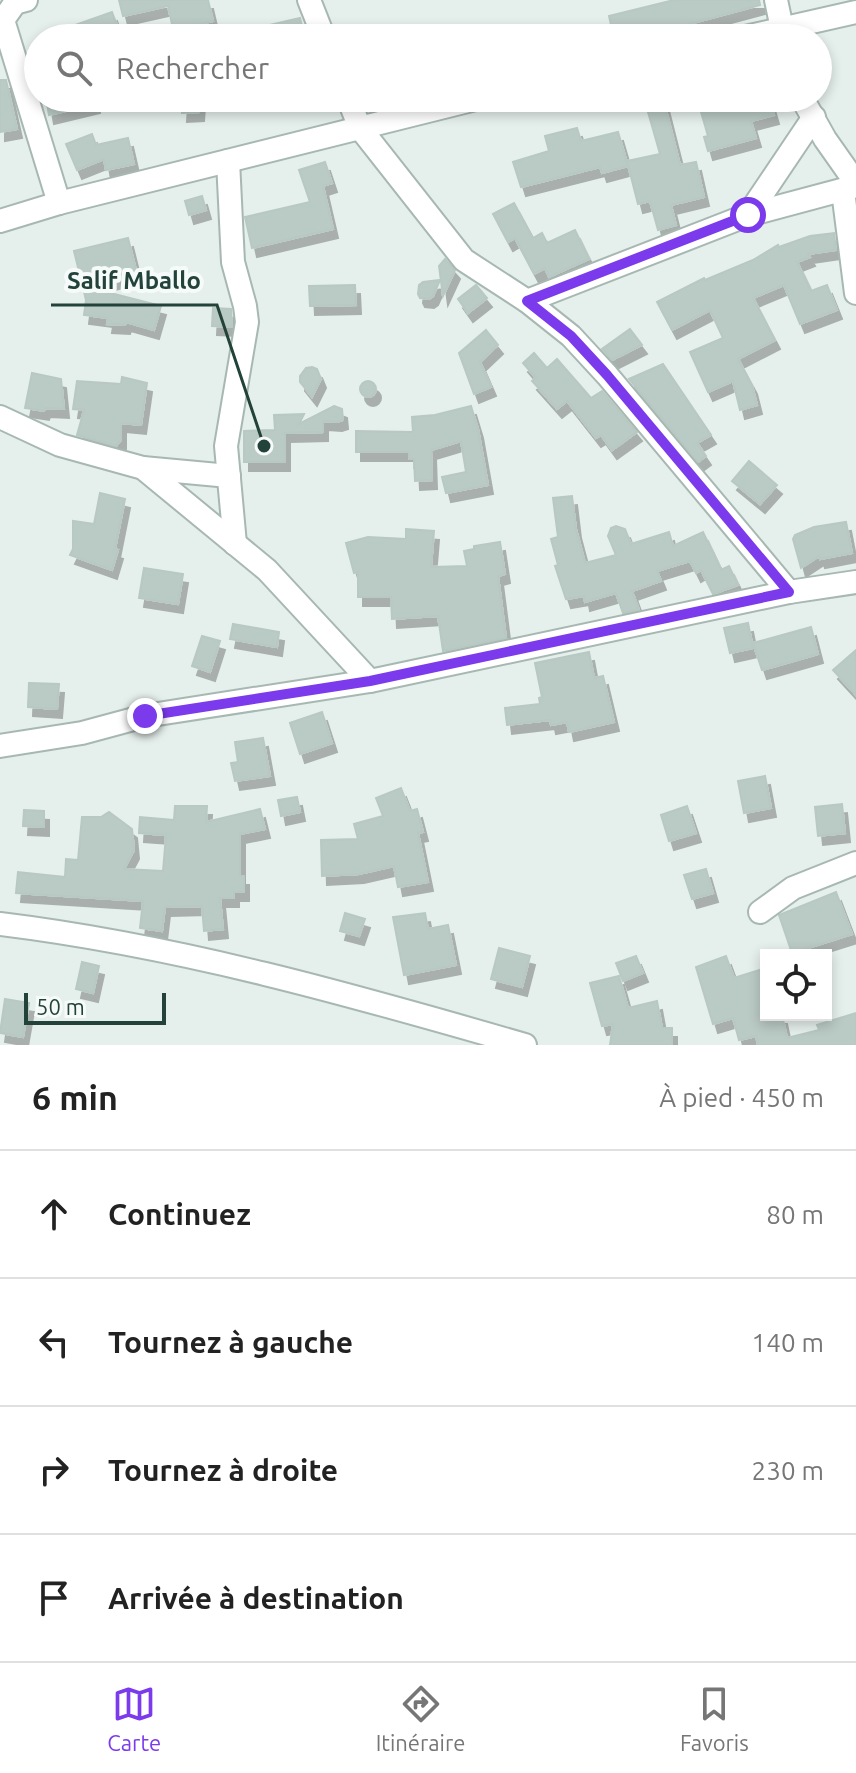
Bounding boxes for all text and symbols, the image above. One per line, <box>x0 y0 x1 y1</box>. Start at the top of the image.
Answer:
search box <box>24 24 832 112</box>
icon: search <box>52 46 96 90</box>
text: Rechercher <box>116 51 269 85</box>
route start <box>730 197 766 233</box>
callout: Salif Mballo <box>51 257 217 305</box>
text: Salif Mballo <box>67 267 201 294</box>
route end <box>127 698 163 734</box>
map controls <box>760 949 832 1021</box>
button: locate <box>760 949 832 1021</box>
scale bar <box>24 989 166 1025</box>
text: 50 m <box>36 994 85 1019</box>
text: 6 min <box>32 1078 118 1116</box>
text: À pied · 450 m <box>659 1083 824 1112</box>
icon: ahead <box>32 1192 76 1236</box>
text: Continuez <box>108 1197 251 1231</box>
text: 80 m <box>766 1200 824 1229</box>
icon: left <box>32 1320 76 1364</box>
text: Tournez à gauche <box>108 1325 353 1359</box>
text: 140 m <box>752 1328 824 1357</box>
icon: right <box>32 1448 76 1492</box>
text: Tournez à droite <box>108 1453 338 1487</box>
text: 230 m <box>752 1456 824 1485</box>
icon: arrive <box>32 1576 76 1620</box>
text: Arrivée à destination <box>108 1581 404 1615</box>
tab: Carte <box>107 1682 161 1755</box>
tab: Itinéraire <box>376 1682 465 1755</box>
tab: Favoris <box>680 1682 749 1755</box>

